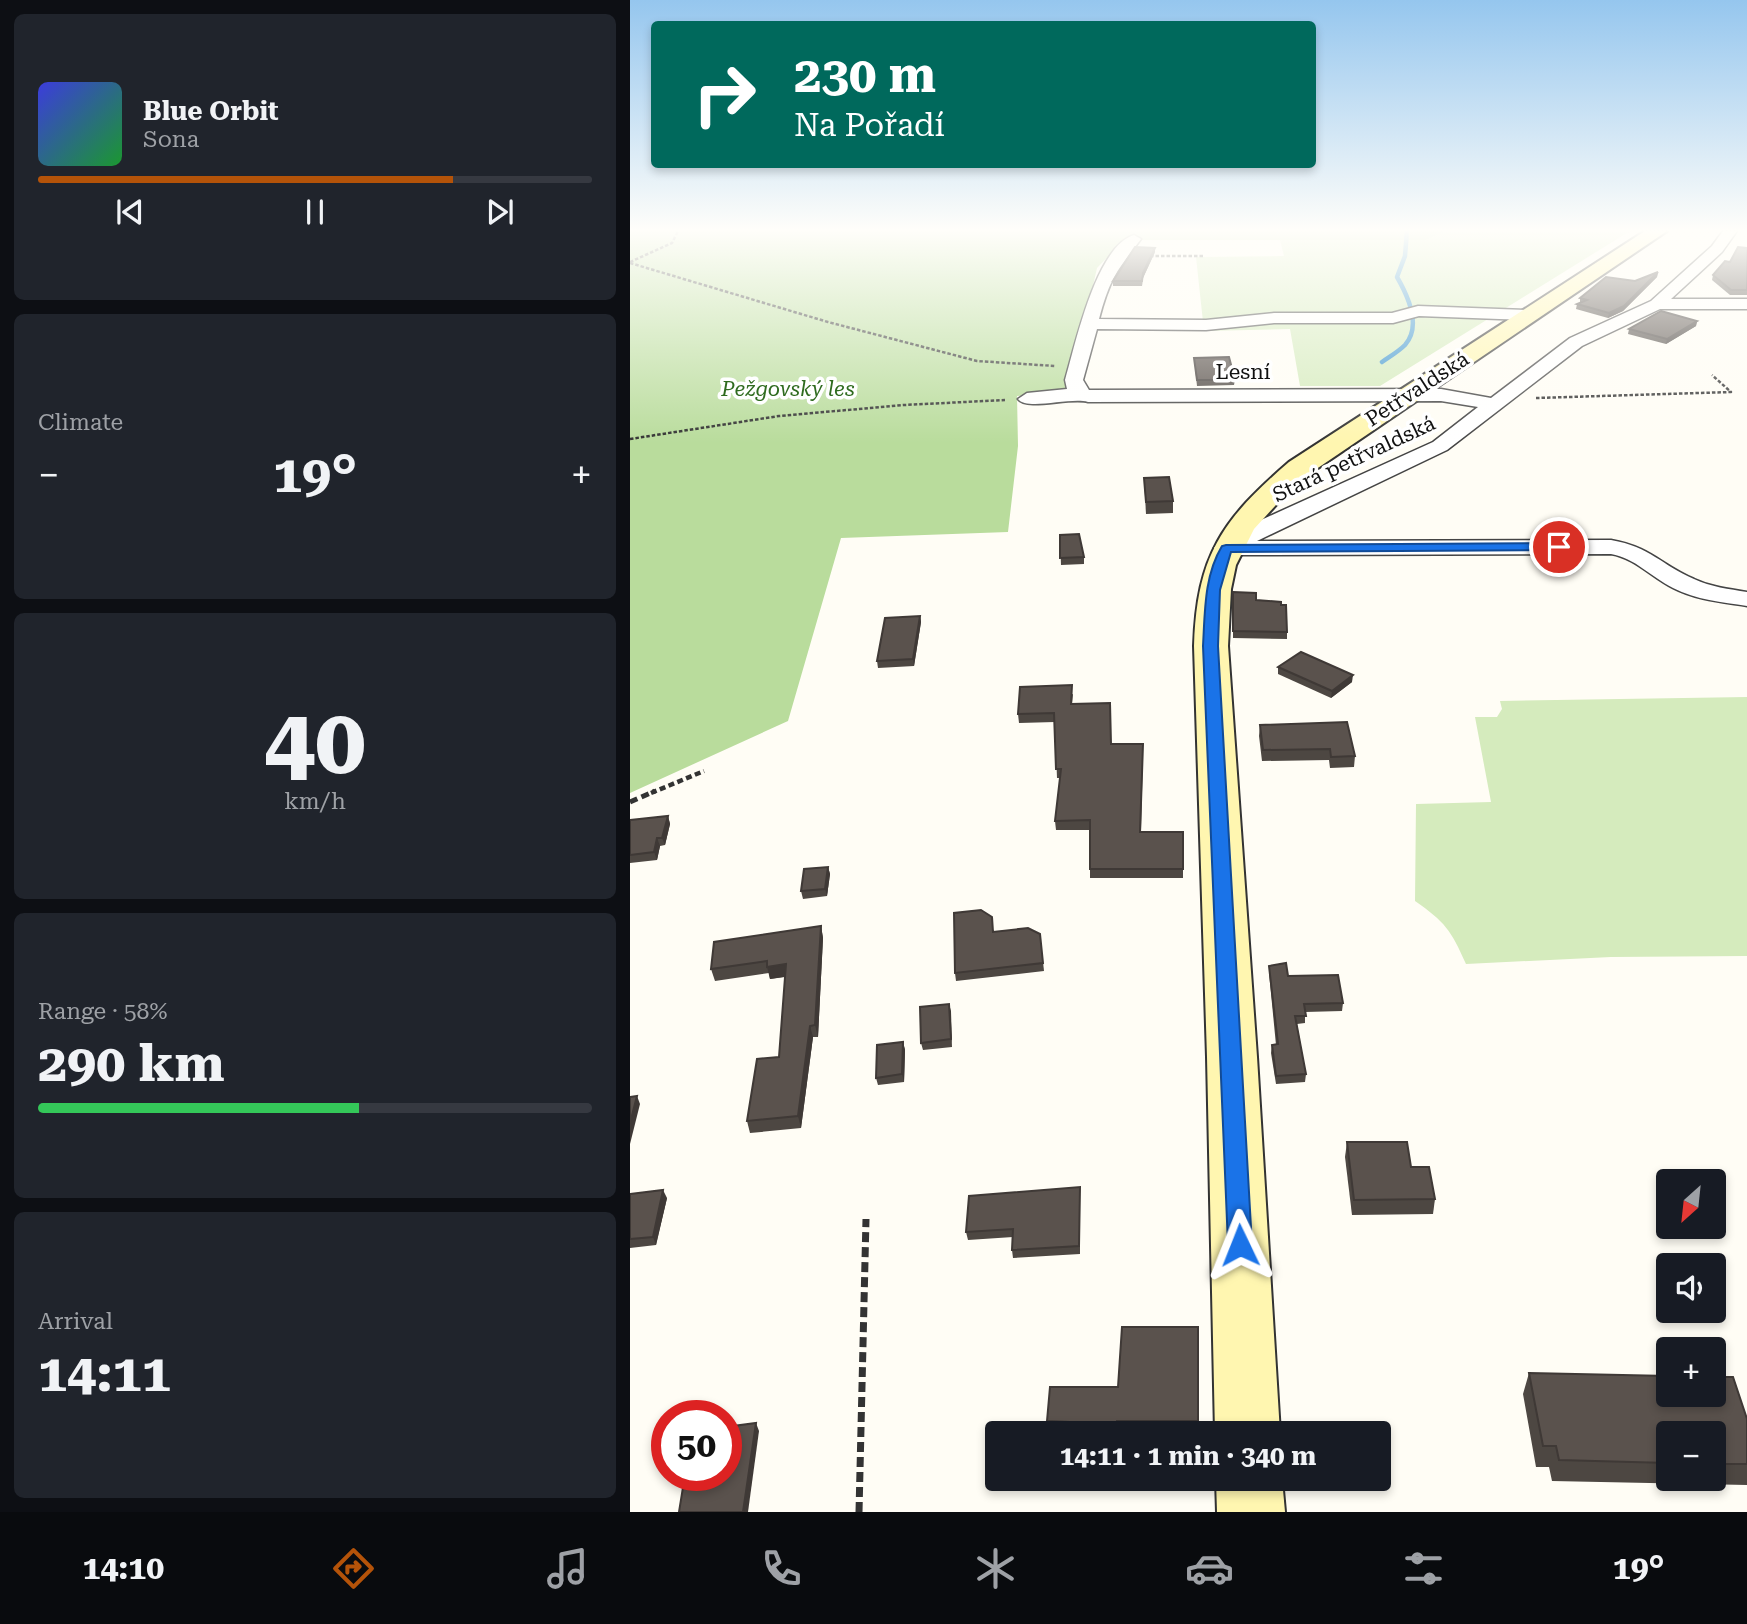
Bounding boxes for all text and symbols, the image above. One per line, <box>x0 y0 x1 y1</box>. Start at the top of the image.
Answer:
text: 230 m <box>794 47 936 104</box>
icon: right <box>679 49 770 140</box>
text: Blue Orbit <box>143 96 279 126</box>
text: Na Pořadí <box>794 106 945 144</box>
text: Sona <box>143 126 199 153</box>
icon: previous <box>111 193 149 231</box>
icon: pause <box>296 193 334 231</box>
icon: next <box>481 193 519 231</box>
street label: Petřvaldská <box>1361 346 1474 431</box>
street label: Lesní <box>1216 360 1271 384</box>
park label: Pežgovský les <box>720 377 855 401</box>
text: Climate <box>38 409 123 436</box>
street label: Stará petřvaldská <box>1269 411 1440 507</box>
text: 19° <box>273 444 357 505</box>
text: − <box>38 453 59 497</box>
text: + <box>571 453 592 497</box>
pin <box>1529 517 1589 577</box>
icon: arrive <box>1540 528 1578 566</box>
text: 40 <box>264 689 366 795</box>
text: km/h <box>284 788 346 815</box>
text: Range · 58% <box>38 998 167 1025</box>
text: 290 km <box>38 1033 225 1094</box>
north arrow <box>1656 1169 1726 1239</box>
map controls <box>1656 1169 1726 1491</box>
position arrow <box>1203 1208 1277 1282</box>
button: sound <box>1656 1253 1726 1323</box>
text: Arrival <box>38 1308 113 1335</box>
button: + <box>1656 1337 1726 1407</box>
text: 14:11 <box>38 1343 171 1404</box>
speed limit sign: 50 <box>651 1400 742 1491</box>
button: − <box>1656 1421 1726 1491</box>
text: 14:11 · 1 min · 340 m <box>1060 1441 1316 1471</box>
icon: directions <box>329 1544 378 1593</box>
icon: music <box>543 1544 592 1593</box>
icon: phone <box>757 1544 806 1593</box>
icon: climate <box>971 1544 1020 1593</box>
icon: car <box>1185 1544 1234 1593</box>
icon: filters <box>1399 1544 1448 1593</box>
text: 14:10 <box>82 1549 164 1587</box>
text: 19° <box>1613 1549 1665 1587</box>

